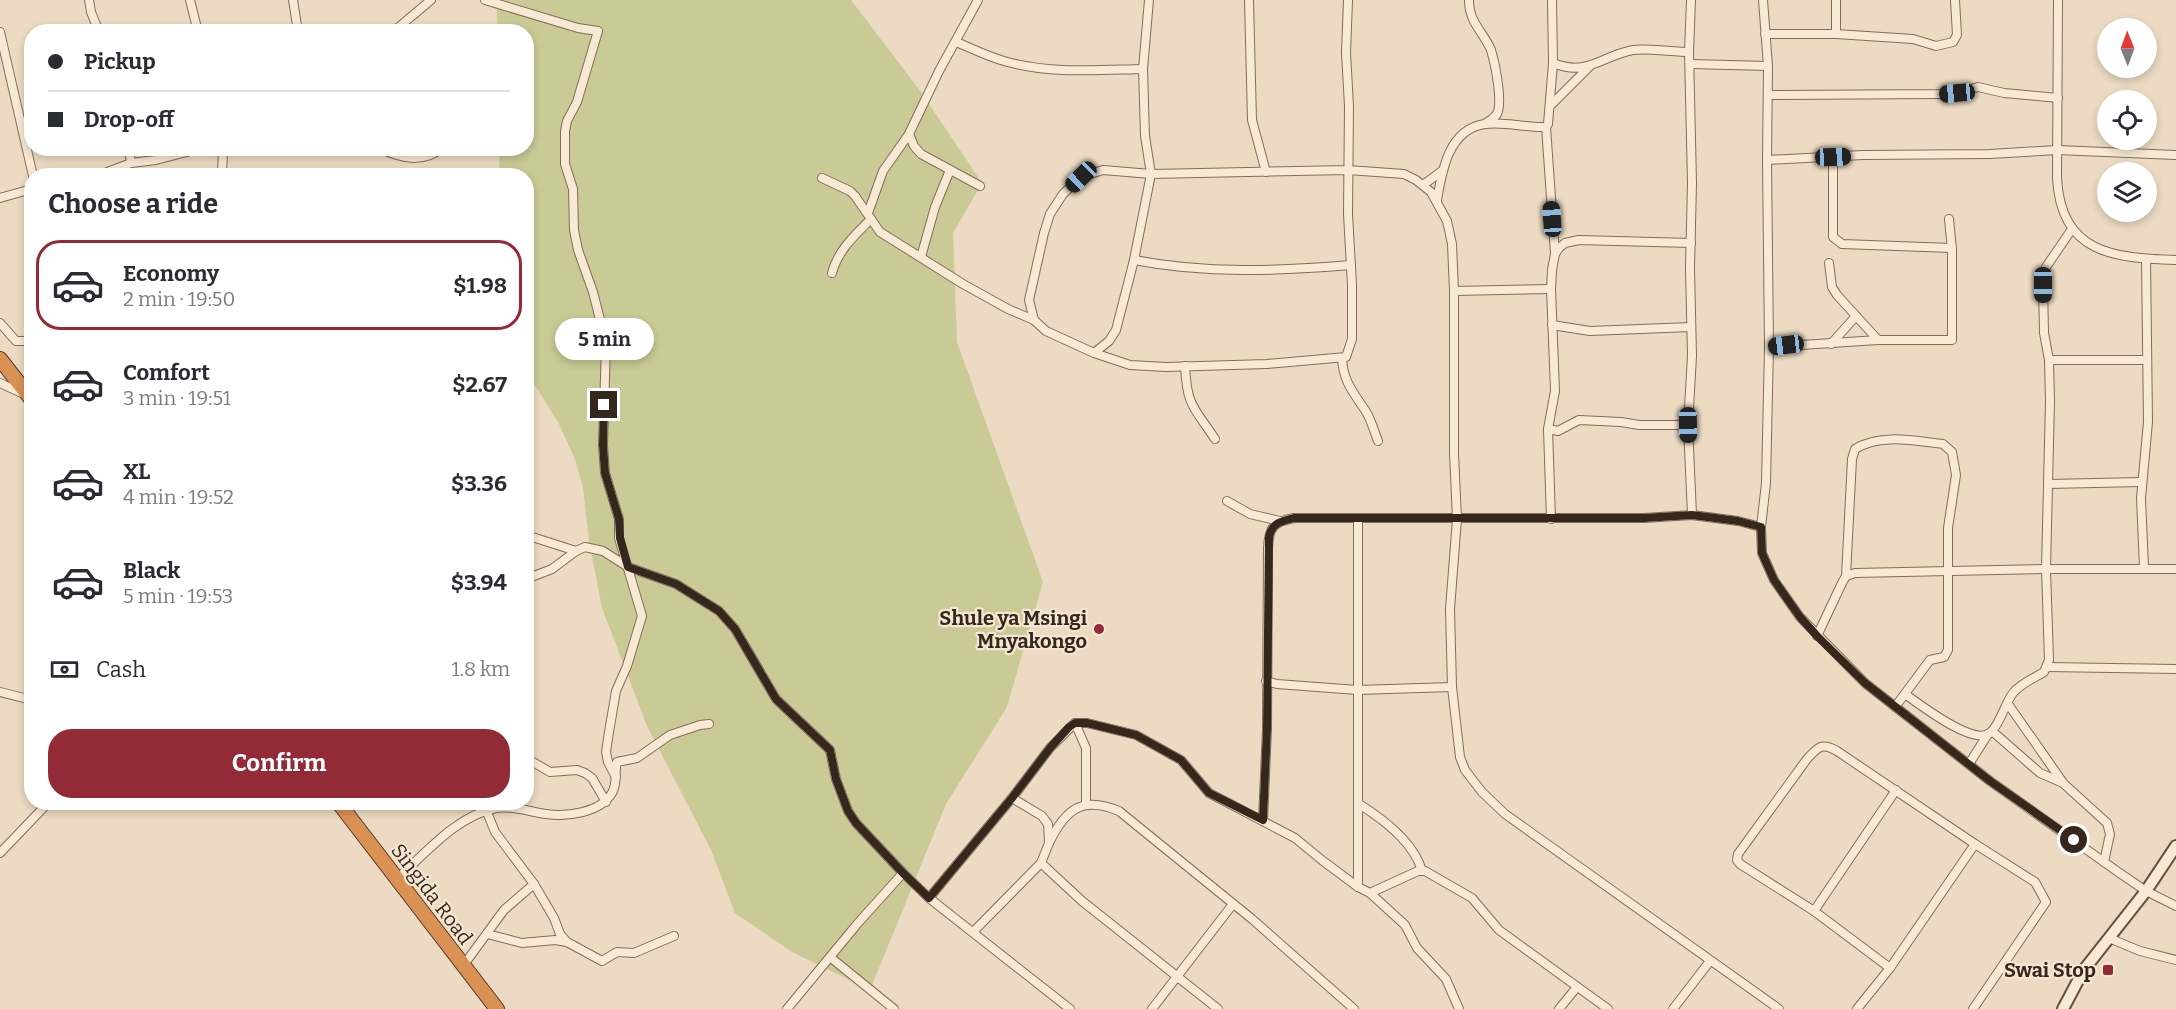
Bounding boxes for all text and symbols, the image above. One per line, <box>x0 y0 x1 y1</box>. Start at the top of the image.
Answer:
north arrow <box>2097 18 2157 78</box>
map controls <box>2097 18 2157 222</box>
text: Pickup <box>84 48 156 75</box>
car <box>1938 82 1976 104</box>
button: locate <box>2097 90 2157 150</box>
text: Drop-off <box>84 106 174 133</box>
car <box>1815 147 1851 167</box>
car <box>1062 158 1100 196</box>
button: layers <box>2097 162 2157 222</box>
text: Choose a ride <box>48 188 218 220</box>
car <box>1542 200 1562 238</box>
icon: car <box>51 258 105 312</box>
text: Economy <box>123 260 219 287</box>
car <box>2034 267 2052 303</box>
text: $1.98 <box>453 272 507 299</box>
text: 2 min · 19:50 <box>123 287 235 311</box>
callout: 5 min <box>554 318 654 360</box>
text: 5 min <box>578 327 631 351</box>
car <box>1767 334 1805 356</box>
icon: car <box>51 357 105 411</box>
text: Comfort <box>123 359 210 386</box>
text: $2.67 <box>452 371 507 398</box>
text: 3 min · 19:51 <box>123 386 231 410</box>
route end <box>590 391 617 418</box>
car <box>1679 407 1697 443</box>
icon: car <box>51 456 105 510</box>
text: XL <box>123 458 150 485</box>
text: $3.36 <box>451 470 507 497</box>
text: 4 min · 19:52 <box>123 485 234 509</box>
icon: car <box>51 555 105 609</box>
text: Black <box>123 557 180 584</box>
text: $3.94 <box>451 569 507 596</box>
text: 5 min · 19:53 <box>123 584 233 608</box>
place label: Shule ya Msingi Mnyakongo <box>939 606 1088 653</box>
marker: Shule ya Msingi Mnyakongo <box>1092 622 1106 636</box>
icon: cash <box>48 653 81 686</box>
text: Cash <box>96 656 146 683</box>
text: 1.8 km <box>451 657 510 681</box>
button: Confirm <box>48 729 510 798</box>
route start <box>2060 826 2087 853</box>
street label: Singida Road <box>386 839 478 949</box>
place label: Swai Stop <box>2004 958 2096 982</box>
marker: Swai Stop <box>2101 963 2115 977</box>

